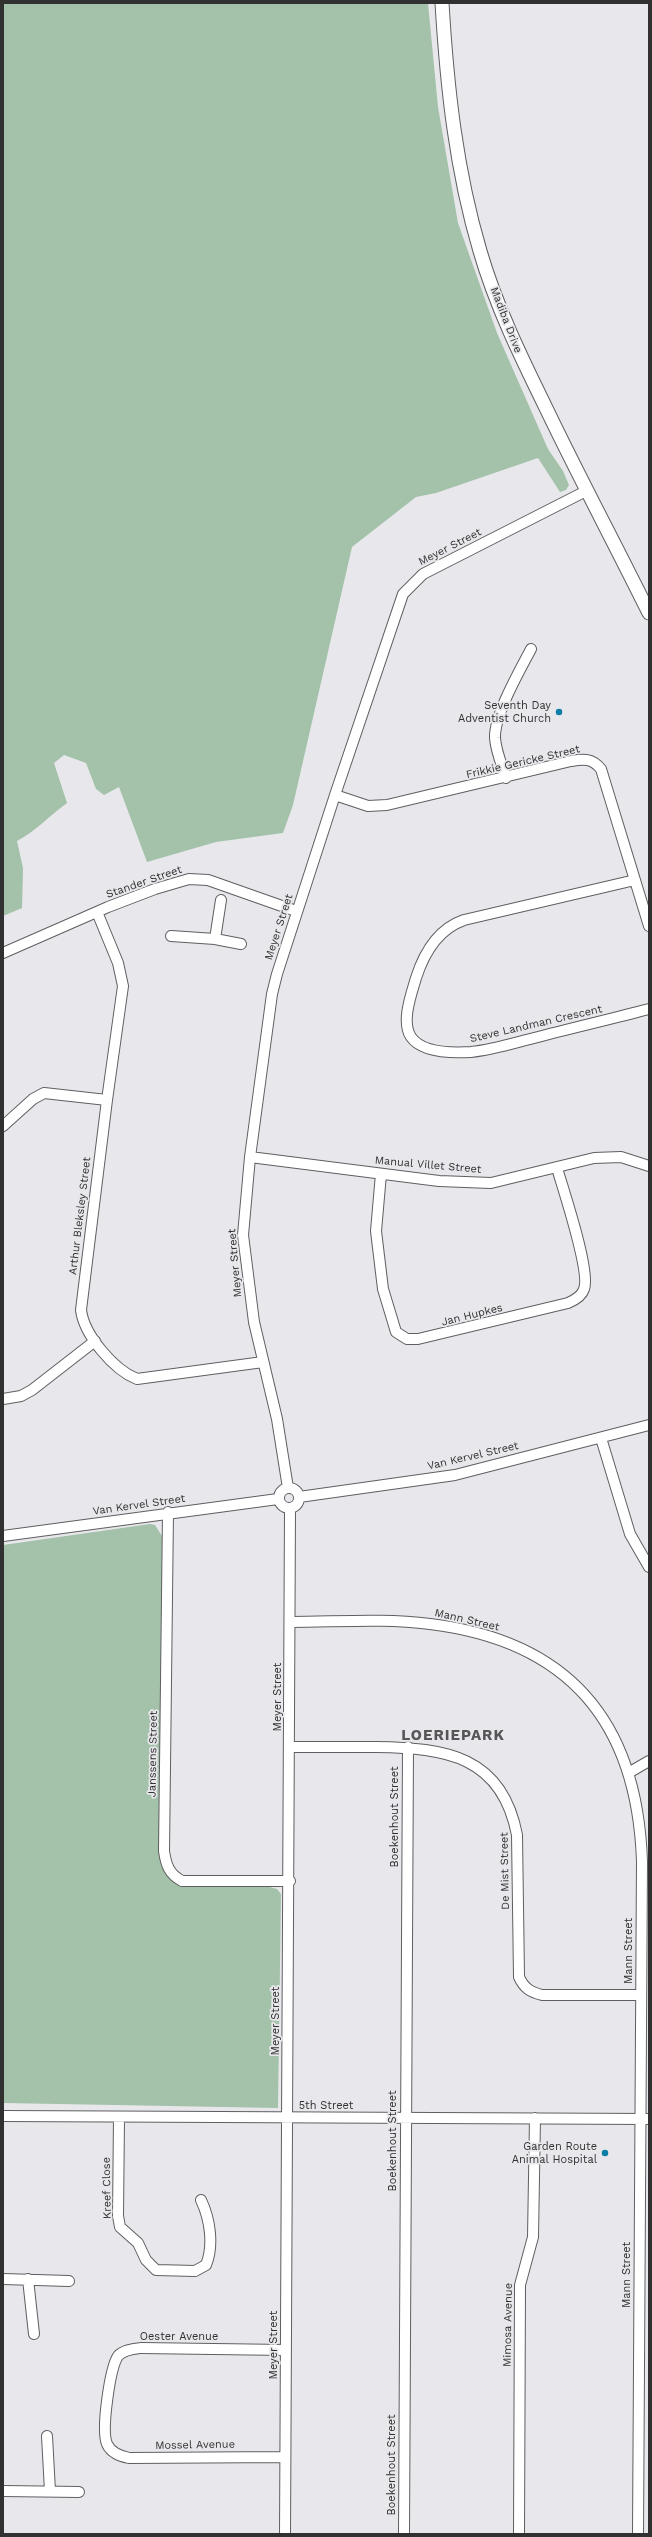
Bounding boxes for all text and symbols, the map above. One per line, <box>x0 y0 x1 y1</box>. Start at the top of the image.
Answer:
street label: Madiba Drive <box>487 285 525 355</box>
street label: Meyer Street <box>416 526 484 568</box>
place label: Seventh Day Adventist Church <box>458 699 551 725</box>
marker: Seventh Day Adventist Church <box>554 707 564 717</box>
street label: Frikkie Gericke Street <box>465 742 581 782</box>
street label: Stander Street <box>104 863 184 901</box>
street label: Meyer Street <box>262 892 296 962</box>
street label: Steve Landman Crescent <box>469 1002 603 1046</box>
street label: Manual Villet Street <box>374 1154 482 1176</box>
street label: Arthur Bleksley Street <box>66 1156 94 1276</box>
street label: Meyer Street <box>225 1228 245 1298</box>
street label: Jan Hupkes <box>440 1301 504 1329</box>
street label: Van Kervel Street <box>426 1439 520 1473</box>
street label: Van Kervel Street <box>92 1492 186 1518</box>
street label: Mann Street <box>433 1606 501 1634</box>
street label: Meyer Street <box>271 1663 285 1731</box>
street label: Janssens Street <box>146 1711 160 1797</box>
district label: LOERIEPARK <box>401 1727 505 1745</box>
street label: Boekenhout Street <box>388 1767 402 1867</box>
street label: De Mist Street <box>498 1832 512 1910</box>
street label: Mann Street <box>622 1918 636 1984</box>
street label: Meyer Street <box>269 1987 283 2055</box>
street label: Boekenhout Street <box>386 2091 400 2191</box>
street label: 5th Street <box>299 2099 353 2113</box>
place label: Garden Route Animal Hospital <box>512 2140 597 2166</box>
marker: Garden Route Animal Hospital <box>600 2148 610 2158</box>
street label: Kreef Close <box>100 2157 114 2219</box>
street label: Mann Street <box>620 2242 634 2308</box>
street label: Mimosa Avenue <box>501 2283 515 2367</box>
street label: Meyer Street <box>267 2311 281 2379</box>
street label: Oester Avenue <box>140 2330 218 2344</box>
street label: Boekenhout Street <box>385 2415 399 2515</box>
street label: Mossel Avenue <box>155 2438 235 2452</box>

